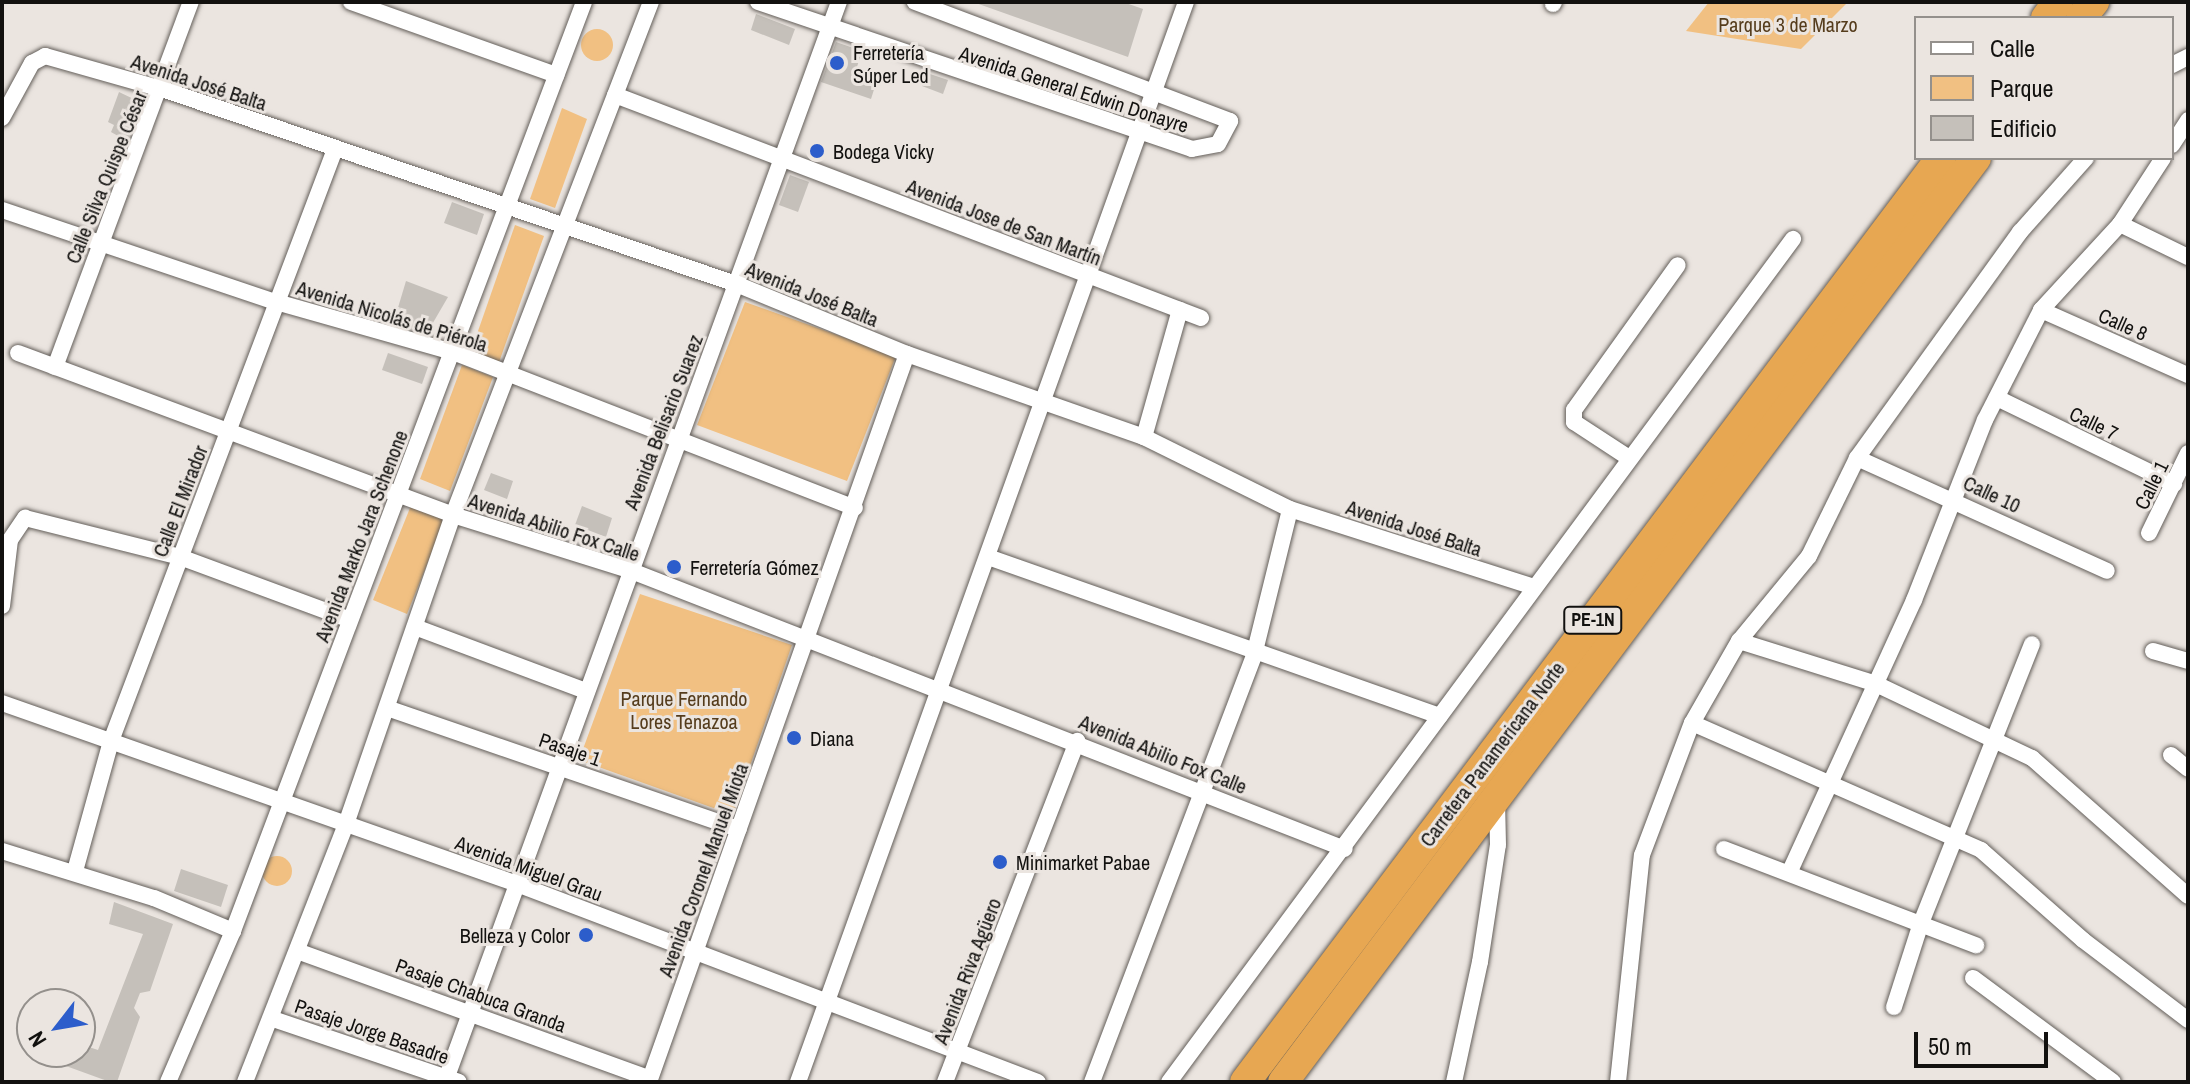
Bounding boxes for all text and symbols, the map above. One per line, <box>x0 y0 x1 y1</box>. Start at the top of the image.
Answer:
park label: Parque 3 de Marzo <box>1718 12 1858 36</box>
legend <box>1914 16 2174 160</box>
text: Calle <box>1990 32 2035 64</box>
place label: Ferretería Súper Led <box>853 40 929 87</box>
street label: Avenida General Edwin Donayre <box>956 41 1192 137</box>
street label: Avenida José Balta <box>128 49 270 115</box>
marker: Ferretería Súper Led <box>828 54 846 72</box>
text: Parque <box>1990 72 2053 104</box>
street label: Calle Silva Quispe César <box>60 87 152 267</box>
text: Edificio <box>1990 112 2057 144</box>
place label: Bodega Vicky <box>833 139 934 163</box>
marker: Bodega Vicky <box>808 142 826 160</box>
street label: Avenida Jose de San Martín <box>903 174 1105 270</box>
street label: Avenida José Balta <box>742 256 882 332</box>
street label: Avenida Nicolás de Piérola <box>294 276 490 356</box>
street label: Calle 8 <box>2095 303 2151 345</box>
street label: Avenida Belisario Suarez <box>619 331 707 513</box>
street label: Calle 7 <box>2066 401 2122 445</box>
street label: Avenida Marko Jara Schenone <box>309 427 413 645</box>
street label: Calle El Mirador <box>148 442 212 560</box>
street label: Calle 1 <box>2129 457 2173 513</box>
street label: Calle 10 <box>1960 470 2024 518</box>
street label: Avenida Abilio Fox Calle <box>465 488 643 566</box>
street label: Avenida José Balta <box>1343 495 1485 561</box>
place label: Ferretería Gómez <box>690 555 819 579</box>
marker: Ferretería Gómez <box>665 558 683 576</box>
road number: PE-1N <box>1563 606 1623 634</box>
street label: Carretera Panamericana Norte <box>1415 657 1569 851</box>
park label: Parque Fernando Lores Tenazoa <box>621 686 747 733</box>
street label: Avenida Abilio Fox Calle <box>1075 709 1251 799</box>
place label: Diana <box>810 726 854 750</box>
street label: Pasaje 1 <box>536 727 604 771</box>
marker: Diana <box>785 729 803 747</box>
street label: Avenida Coronel Manuel Miota <box>653 760 753 980</box>
street label: Avenida Miguel Grau <box>452 830 606 906</box>
place label: Minimarket Pabae <box>1016 850 1150 874</box>
marker: Minimarket Pabae <box>991 853 1009 871</box>
street label: Avenida Riva Agüero <box>928 894 1006 1048</box>
place label: Belleza y Color <box>460 923 570 947</box>
marker: Belleza y Color <box>577 926 595 944</box>
street label: Pasaje Chabuca Granda <box>393 953 569 1037</box>
north arrow <box>16 988 96 1068</box>
street label: Pasaje Jorge Basadre <box>292 993 452 1069</box>
scale bar <box>1918 1016 2052 1066</box>
text: N <box>21 1026 53 1053</box>
text: 50 m <box>1928 1030 1972 1062</box>

